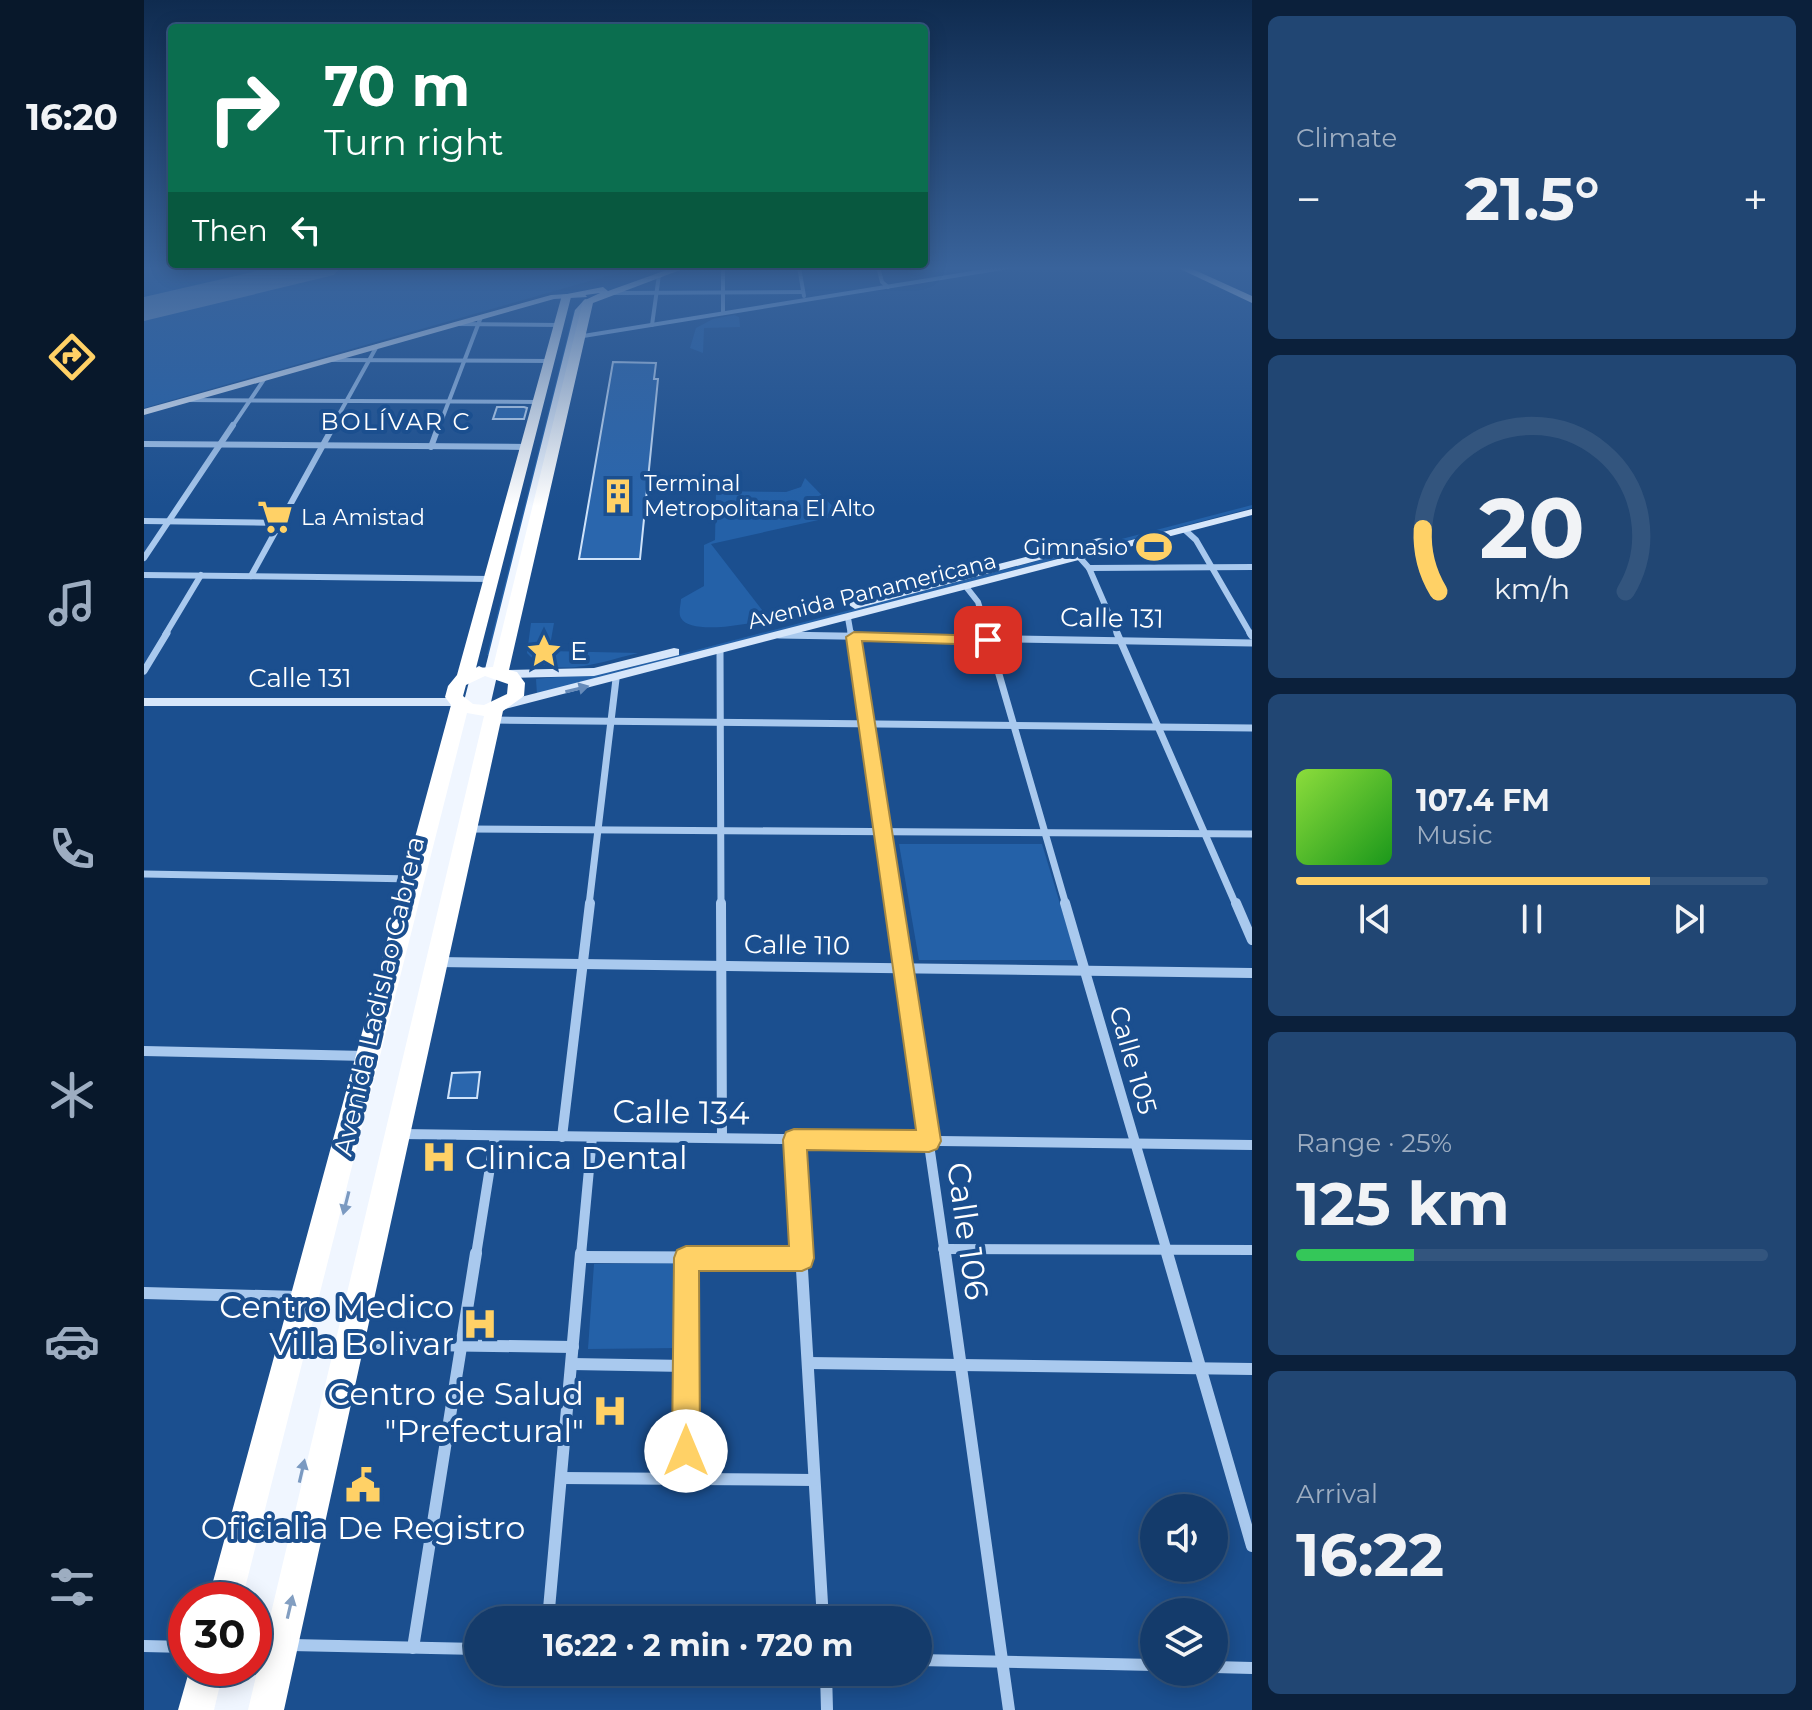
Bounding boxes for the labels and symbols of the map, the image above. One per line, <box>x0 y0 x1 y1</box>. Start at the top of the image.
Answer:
district label: BOLÍVAR C <box>320 407 472 436</box>
place label: Terminal Metropolitana El Alto <box>644 470 875 522</box>
building icon: Terminal Metropolitana El Alto <box>599 477 637 515</box>
supermarket icon: La Amistad <box>256 498 294 536</box>
place label: La Amistad <box>301 504 425 531</box>
sports icon: Gimnasio <box>1135 528 1173 566</box>
place label: Gimnasio <box>1023 534 1128 561</box>
street label: Avenida Panamericana <box>745 547 999 635</box>
street label: Calle 131 <box>1060 601 1164 635</box>
pin <box>954 606 1022 674</box>
place icon: E <box>525 632 563 670</box>
place label: E <box>570 635 587 667</box>
street label: Calle 131 <box>248 662 352 694</box>
one-way arrow <box>565 682 590 694</box>
street label: Avenida Ladislao Cabrera <box>327 833 431 1159</box>
street label: Calle 110 <box>744 928 850 962</box>
street label: Calle 105 <box>1102 1002 1164 1118</box>
street label: Calle 134 <box>612 1091 750 1133</box>
hospital icon: Clinica Dental <box>420 1138 458 1176</box>
place label: Clinica Dental <box>465 1138 688 1177</box>
street label: Calle 106 <box>939 1160 997 1302</box>
one-way arrow <box>340 1191 352 1216</box>
place label: Centro Medico Villa Bolivar <box>219 1287 454 1363</box>
hospital icon: Centro Medico Villa Bolivar <box>461 1305 499 1343</box>
place label: Centro de Salud "Prefectural" <box>327 1374 584 1450</box>
hospital icon: Centro de Salud "Prefectural" <box>591 1392 629 1430</box>
position arrow <box>644 1409 728 1493</box>
one-way arrow <box>296 1458 308 1483</box>
public building icon: Oficialia De Registro <box>344 1466 382 1504</box>
place label: Oficialia De Registro <box>201 1508 525 1547</box>
speed limit sign: 30 <box>168 1582 272 1686</box>
one-way arrow <box>284 1594 297 1619</box>

